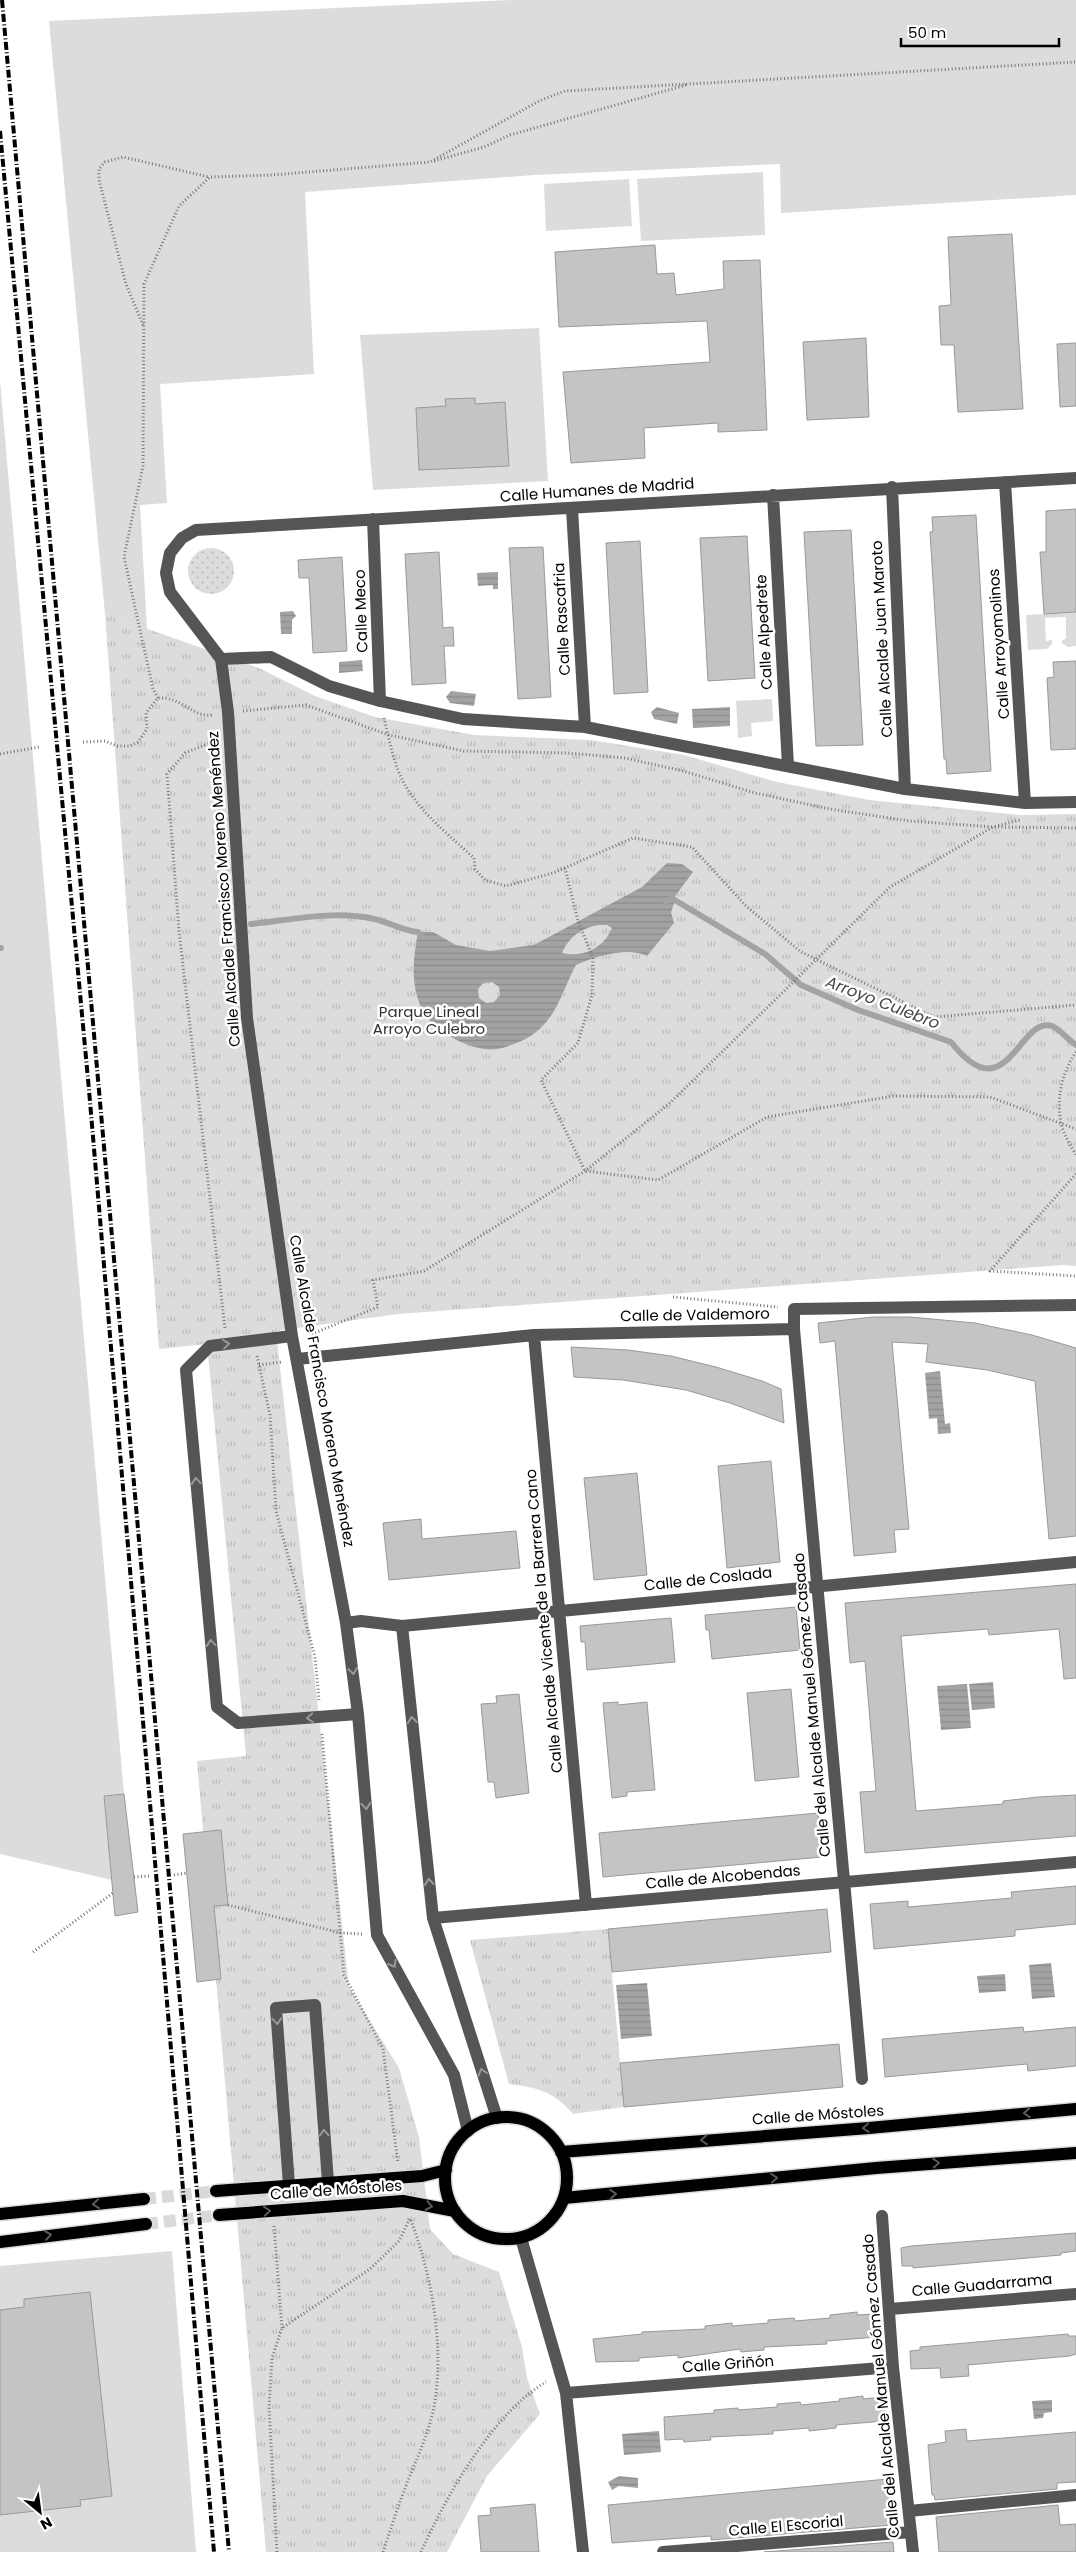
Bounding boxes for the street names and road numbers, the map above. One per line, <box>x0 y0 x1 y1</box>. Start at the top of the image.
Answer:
street label: Calle Humanes de Madrid <box>499 472 695 507</box>
street label: Calle Alcalde Juan Maroto <box>866 540 897 738</box>
street label: Calle Rascafria <box>548 562 575 676</box>
street label: Calle Arroyomolinos <box>983 568 1014 720</box>
street label: Calle Meco <box>349 569 372 653</box>
street label: Calle Alpedrete <box>750 574 777 690</box>
street label: Calle Alcalde Francisco Moreno Menéndez <box>202 730 245 1048</box>
street label: Calle Alcalde Francisco Moreno Menéndez <box>285 1233 360 1549</box>
street label: Calle de Valdemoro <box>620 1303 770 1326</box>
street label: Calle Alcalde Vicente de la Barrera Cano <box>520 1468 567 1774</box>
street label: Calle del Alcalde Manuel Gómez Casado <box>788 1552 835 1858</box>
street label: Calle de Coslada <box>643 1561 773 1596</box>
street label: Calle de Alcobendas <box>645 1859 801 1894</box>
street label: Calle de Móstoles <box>751 2099 885 2130</box>
street label: Calle de Móstoles <box>269 2174 403 2205</box>
street label: Calle del Alcalde Manuel Gómez Casado <box>857 2233 904 2539</box>
street label: Calle Guadarrama <box>911 2268 1053 2301</box>
street label: Calle Griñón <box>681 2350 775 2377</box>
street label: Calle El Escorial <box>728 2510 844 2541</box>

